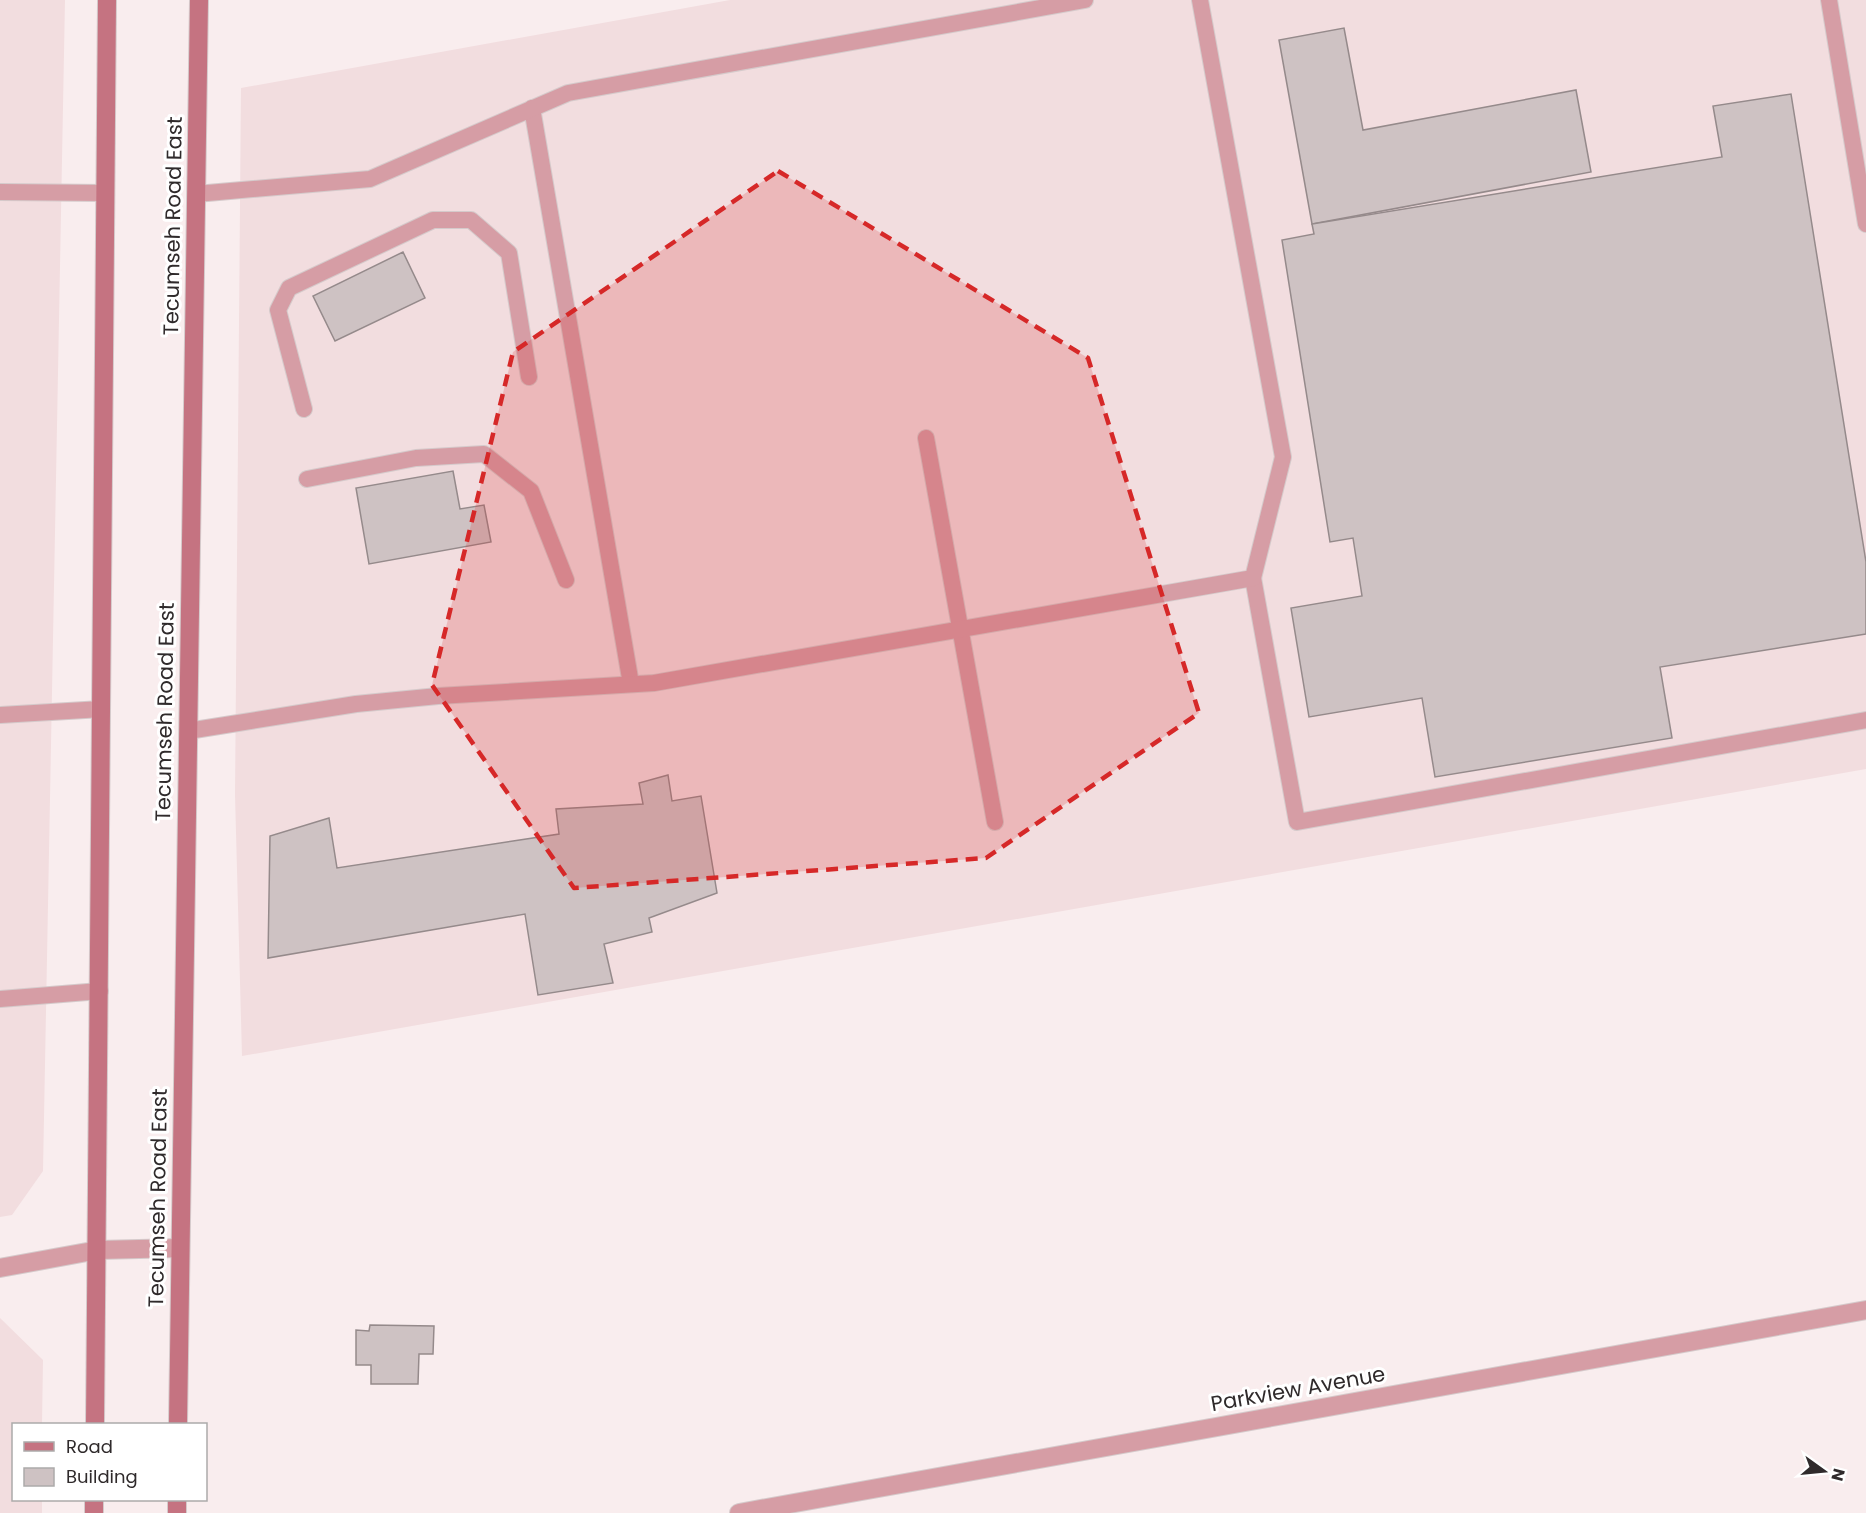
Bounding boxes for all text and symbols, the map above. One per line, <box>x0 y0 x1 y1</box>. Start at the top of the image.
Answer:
street label: Tecumseh Road East <box>156 116 189 336</box>
street label: Tecumseh Road East <box>148 602 181 822</box>
street label: Tecumseh Road East <box>141 1088 174 1308</box>
street label: Parkview Avenue <box>1208 1359 1387 1418</box>
legend <box>12 1423 207 1501</box>
text: Road <box>66 1434 113 1459</box>
north arrow <box>1794 1441 1854 1501</box>
text: Building <box>66 1464 138 1489</box>
text: N <box>1825 1466 1851 1484</box>

